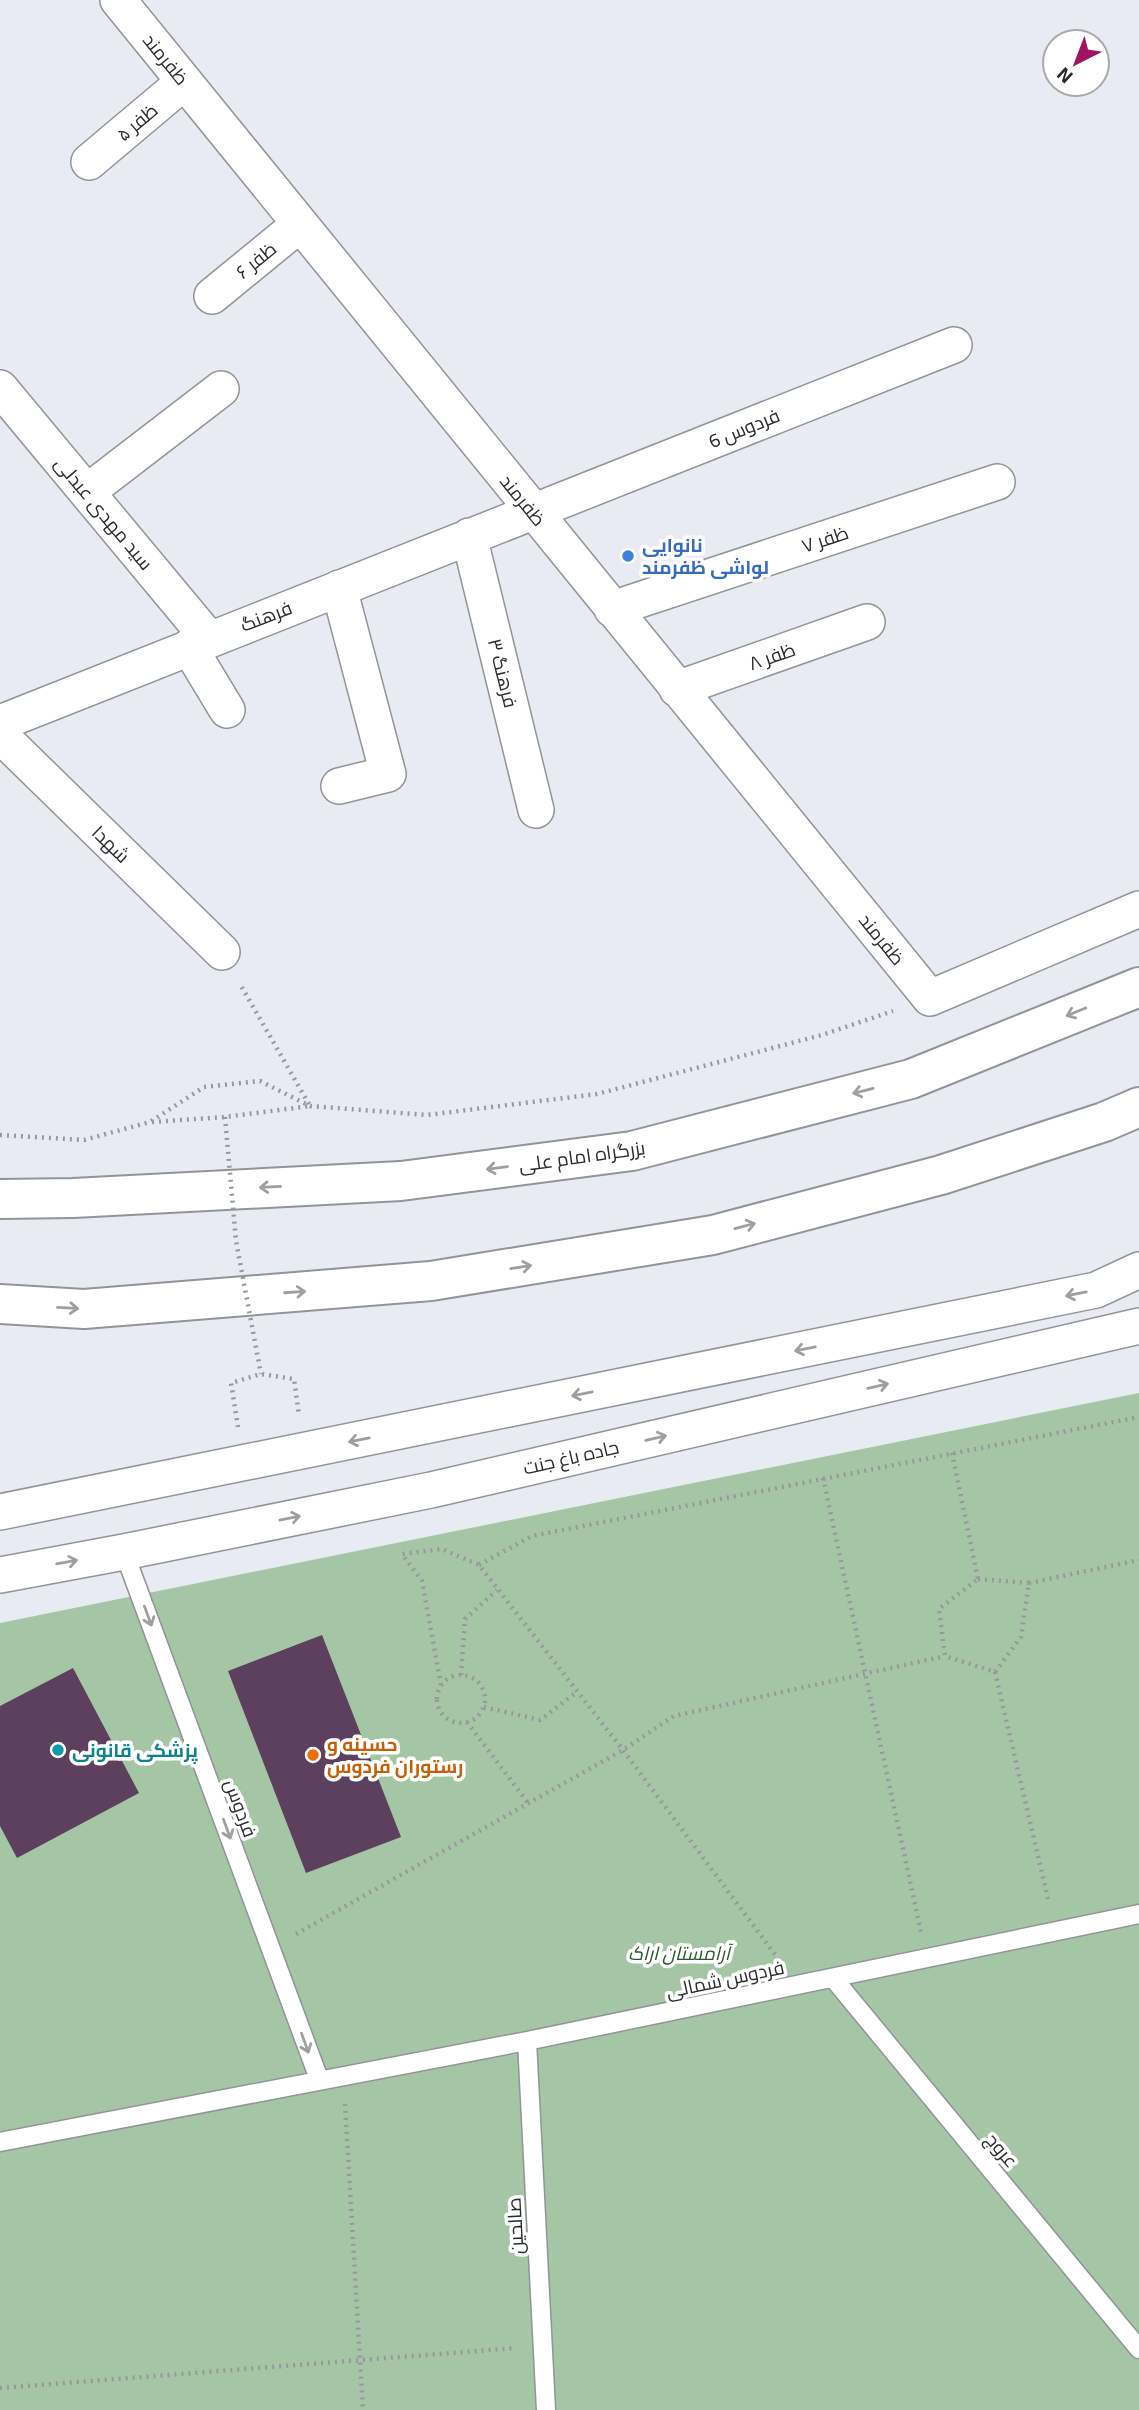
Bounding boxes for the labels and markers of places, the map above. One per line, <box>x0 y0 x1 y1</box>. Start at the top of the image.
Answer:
place label: نانوایی لواشی ظفرمند <box>642 527 769 585</box>
marker: نانوایی لواشی ظفرمند <box>620 548 636 564</box>
place label: حسینه و رستوران فردوس <box>327 1726 463 1784</box>
place label: پزشکی قانونی <box>72 1732 198 1768</box>
marker: پزشکی قانونی <box>50 1742 66 1758</box>
marker: حسینه و رستوران فردوس <box>305 1747 321 1763</box>

